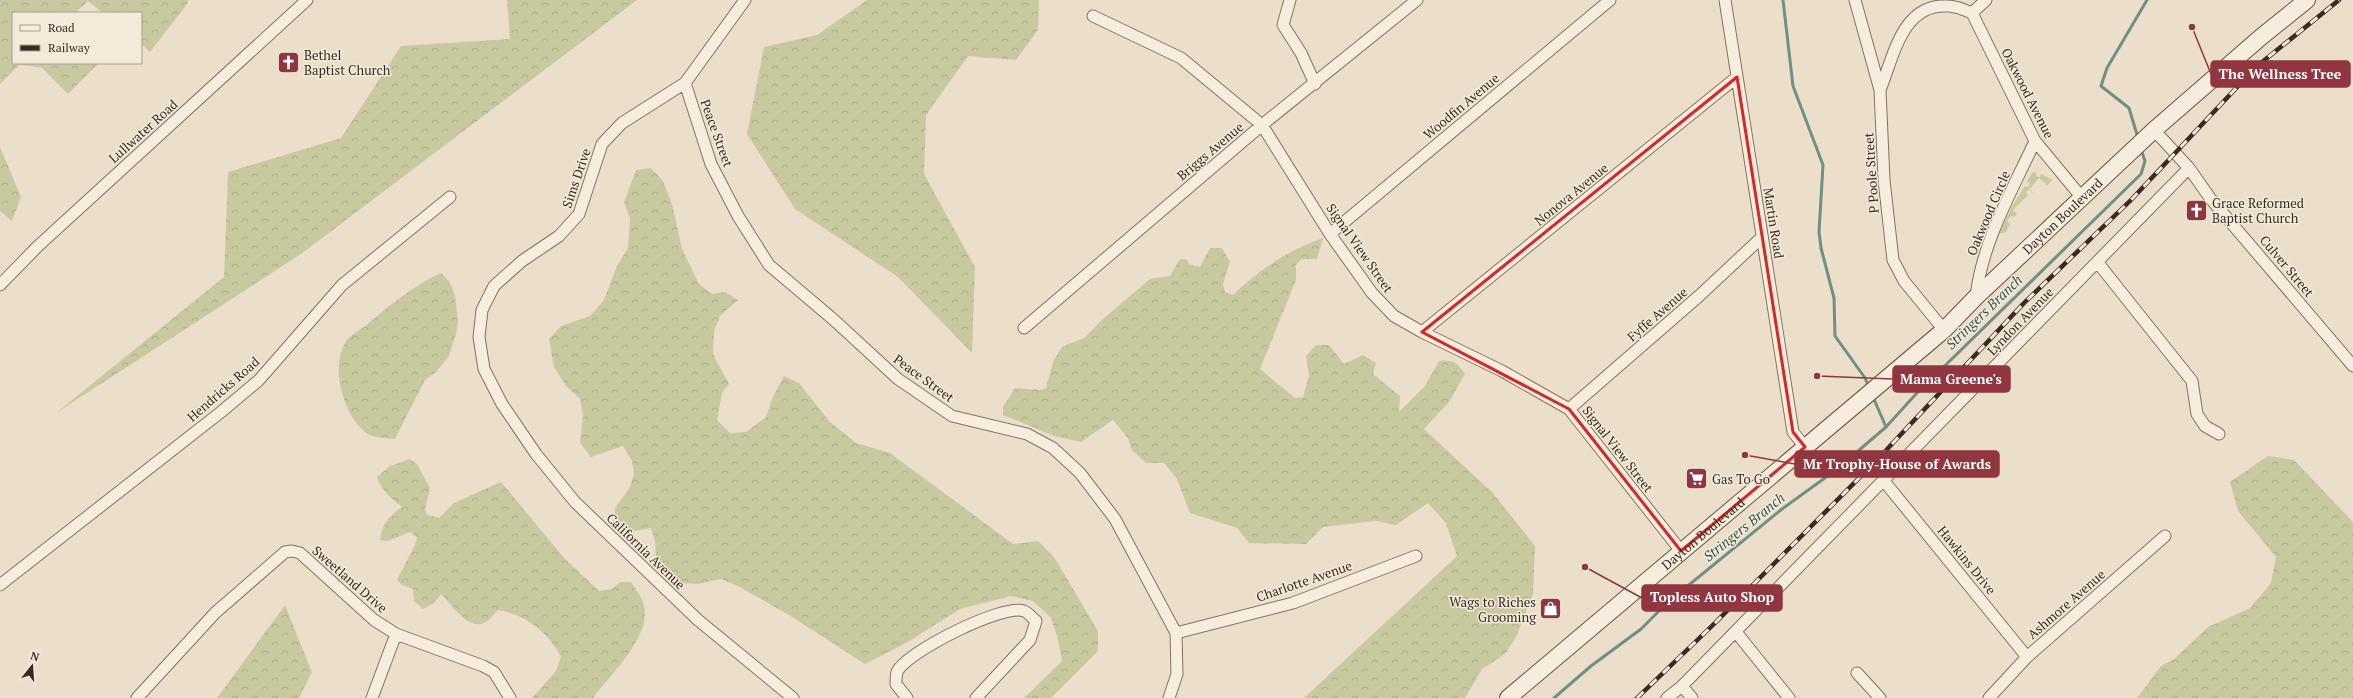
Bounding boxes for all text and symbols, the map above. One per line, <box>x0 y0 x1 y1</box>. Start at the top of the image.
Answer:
legend <box>12 12 142 64</box>
text: Road <box>48 20 75 35</box>
text: Railway <box>48 40 91 55</box>
street label: Oakwood Avenue <box>1997 45 2059 141</box>
place label: Bethel Baptist Church <box>304 46 391 79</box>
church icon: Bethel Baptist Church <box>276 49 302 75</box>
callout: The Wellness Tree <box>2211 61 2350 87</box>
text: The Wellness Tree <box>2219 64 2342 83</box>
street label: Woodfin Avenue <box>1419 69 1503 143</box>
street label: Lullwater Road <box>105 95 181 167</box>
street label: Peace Street <box>696 97 738 169</box>
street label: Briggs Avenue <box>1173 118 1247 184</box>
street label: P Poole Street <box>1859 132 1883 214</box>
street label: Sims Drive <box>557 146 595 210</box>
street label: Nonova Avenue <box>1530 159 1612 229</box>
street label: Oakwood Circle <box>1962 168 2014 258</box>
street label: Dayton Boulevard <box>2018 174 2106 258</box>
street label: Martin Road <box>1760 186 1788 260</box>
place label: Grace Reformed Baptist Church <box>2212 194 2304 227</box>
church icon: Grace Reformed Baptist Church <box>2183 197 2209 223</box>
street label: Signal View Street <box>1322 200 1398 296</box>
street label: Culver Street <box>2256 231 2318 301</box>
water label: Stringers Branch <box>1941 270 2026 353</box>
street label: Fyffe Avenue <box>1623 283 1691 345</box>
street label: Lyndon Avenue <box>1983 283 2057 359</box>
street label: Peace Street <box>890 350 958 406</box>
street label: Hendricks Road <box>183 353 263 425</box>
callout: Mama Greene's <box>1893 366 2010 392</box>
text: Mama Greene's <box>1900 369 2002 388</box>
street label: Signal View Street <box>1578 402 1658 496</box>
callout: Mr Trophy-House of Awards <box>1795 451 1999 477</box>
text: Mr Trophy-House of Awards <box>1803 454 1991 473</box>
supermarket icon: Gas To Go <box>1684 466 1710 492</box>
place label: Gas To Go <box>1712 470 1770 488</box>
water label: Stringers Branch <box>1699 488 1788 565</box>
street label: Dayton Boulevard <box>1657 493 1748 574</box>
street label: California Avenue <box>603 509 689 593</box>
street label: Hawkins Drive <box>1934 522 2000 598</box>
street label: Sweetland Drive <box>309 541 391 617</box>
street label: Charlotte Avenue <box>1254 556 1354 606</box>
street label: Ashmore Avenue <box>2023 565 2109 643</box>
callout: Topless Auto Shop <box>1642 585 1782 611</box>
text: Topless Auto Shop <box>1650 587 1775 606</box>
place label: Wags to Riches Grooming <box>1449 593 1536 626</box>
shop icon: Wags to Riches Grooming <box>1538 596 1564 622</box>
north arrow <box>12 646 52 686</box>
text: N <box>29 649 42 665</box>

